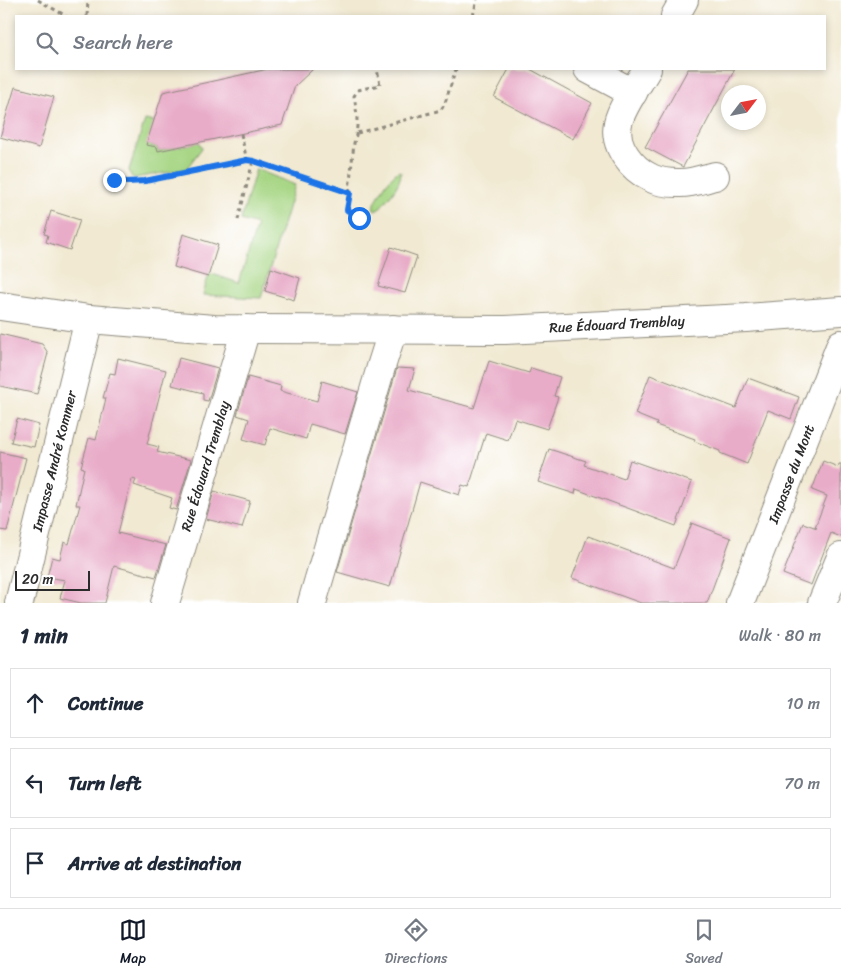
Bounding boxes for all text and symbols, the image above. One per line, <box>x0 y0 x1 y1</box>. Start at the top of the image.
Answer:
search box <box>15 15 826 70</box>
text: Search here <box>73 26 173 59</box>
icon: search <box>33 29 61 57</box>
north arrow <box>721 85 766 130</box>
route end <box>103 169 126 192</box>
route start <box>348 207 371 230</box>
street label: Rue Édouard Tremblay <box>549 308 686 341</box>
street label: Impasse André Kommer <box>25 387 84 535</box>
street label: Rue Édouard Tremblay <box>174 397 237 535</box>
street label: Impasse du Mont <box>761 421 822 528</box>
text: 20 m <box>22 567 53 592</box>
scale bar <box>15 568 90 591</box>
text: 1 min <box>20 617 68 655</box>
text: Walk · 80 m <box>739 621 821 650</box>
text: Continue <box>68 687 144 720</box>
icon: ahead <box>21 689 49 717</box>
text: 10 m <box>787 689 820 718</box>
text: Turn left <box>68 767 141 800</box>
icon: left <box>21 769 49 797</box>
text: 70 m <box>784 769 820 798</box>
text: Arrive at destination <box>68 847 241 880</box>
icon: arrive <box>21 849 49 877</box>
tab: Map <box>119 916 147 971</box>
tab: Directions <box>385 916 447 971</box>
tab: Saved <box>685 916 722 971</box>

